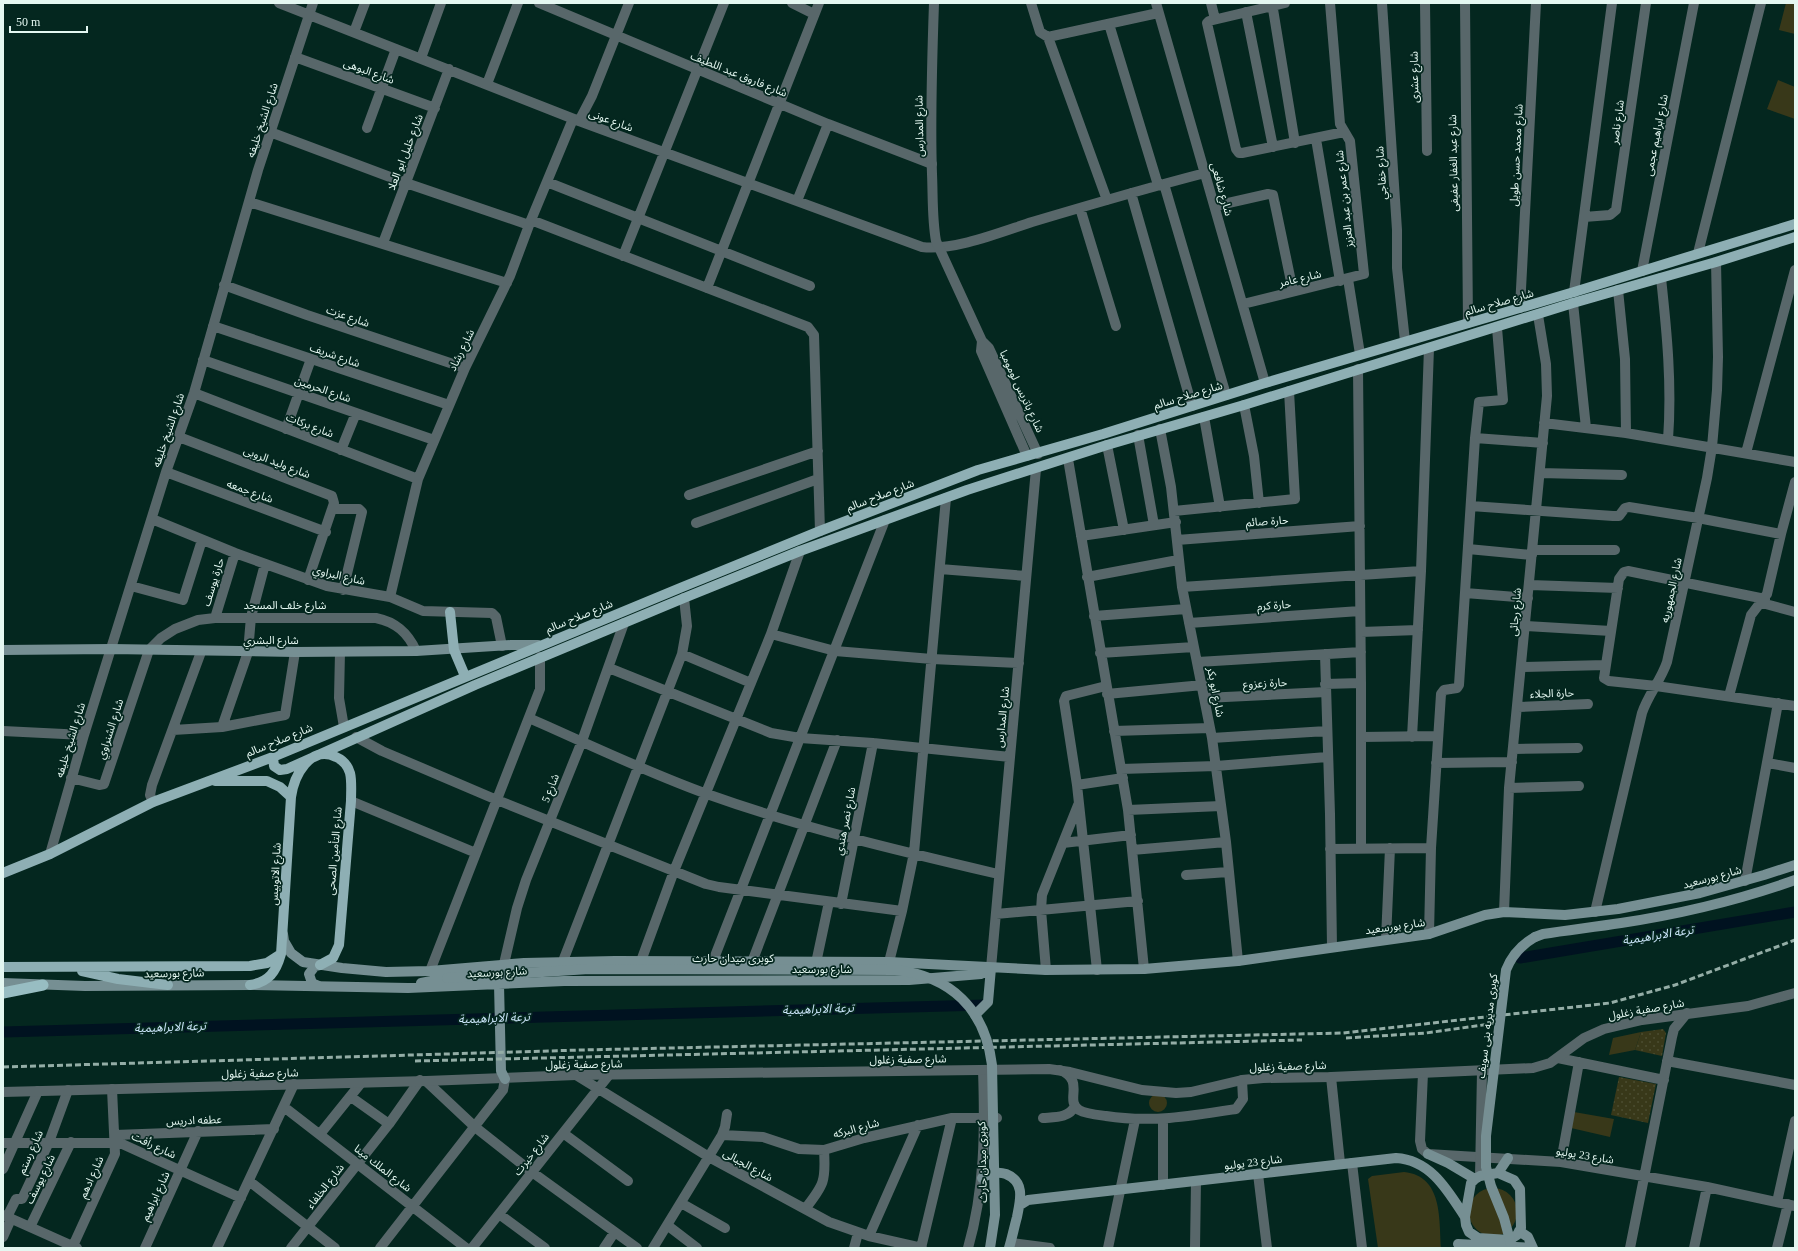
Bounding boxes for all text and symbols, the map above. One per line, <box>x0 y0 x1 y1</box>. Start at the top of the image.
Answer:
scale bar <box>10 8 87 34</box>
text: 50 m <box>16 15 41 29</box>
street label: شارع فاروق عبد اللطيف <box>688 49 789 101</box>
street label: شارع عشرى <box>1408 51 1422 103</box>
street label: شارع البوهى <box>341 56 396 88</box>
street label: شارع الشيخ خليفه <box>244 81 282 159</box>
street label: شارع ابراهيم عجمى <box>1642 93 1673 177</box>
street label: شارع المدارس <box>912 95 928 157</box>
street label: شارع ناصر <box>1608 99 1628 146</box>
street label: شارع محمد حسن طويل <box>1507 103 1527 207</box>
street label: شارع عونى <box>587 107 635 136</box>
street label: شارع خليل ابو العلا <box>385 112 427 192</box>
street label: شارع عبد الغفار عفيفى <box>1446 114 1462 212</box>
street label: شارع خفاجي <box>1373 145 1392 200</box>
street label: شارع عمر بن عبد العزيز <box>1333 149 1357 249</box>
street label: شارع شافعى <box>1207 161 1235 218</box>
street label: شارع عامر <box>1277 267 1323 291</box>
street label: شارع صلاح سالم <box>1463 286 1536 320</box>
street label: شارع عزت <box>324 303 372 331</box>
street label: شارع رشاد <box>446 327 478 374</box>
street label: شارع شريف <box>308 341 362 371</box>
street label: شارع باتريس لومومبا <box>996 348 1046 435</box>
street label: شارع الحرمين <box>293 374 353 406</box>
street label: شارع صلاح سالم <box>1152 379 1225 414</box>
street label: شارع الشيخ خليفه <box>150 391 188 469</box>
street label: شارع بركات <box>284 410 336 442</box>
street label: شارع وليد الروبى <box>241 444 312 482</box>
street label: شارع صلاح سالم <box>845 476 917 516</box>
street label: شارع جمعه <box>225 477 275 507</box>
street label: حارة صائم <box>1245 513 1289 531</box>
street label: حارة يوسف <box>200 556 227 608</box>
street label: شارع الجمهوريه <box>1658 556 1686 624</box>
street label: شارع البراوي <box>311 563 367 590</box>
street label: شارع رجائى <box>1507 587 1525 637</box>
street label: شارع صلاح سالم <box>544 597 616 638</box>
street label: حارة كرم <box>1256 598 1292 614</box>
street label: شارع خلف المسجد <box>244 599 327 613</box>
street label: شارع البشري <box>243 634 299 650</box>
street label: شارع ابو بكر <box>1203 665 1227 719</box>
street label: حارة زعزوع <box>1242 676 1288 692</box>
street label: شارع المدارس <box>993 685 1013 748</box>
street label: حارة الجلاء <box>1530 686 1575 701</box>
street label: شارع الشنراوي <box>95 697 129 762</box>
street label: شارع الشيخ خليفه <box>53 701 89 779</box>
street label: شارع صلاح سالم <box>244 721 316 762</box>
street label: شارع 5 <box>539 772 563 805</box>
street label: شارع نصر هندي <box>833 786 861 857</box>
street label: شارع التأمين الصحى <box>324 806 346 896</box>
street label: شارع الاتوبيس <box>267 842 285 906</box>
street label: شارع بورسعيد <box>1681 863 1744 893</box>
street label: شارع بورسعيد <box>1364 916 1426 938</box>
water label: ترعة الابراهيمية <box>1621 922 1697 948</box>
street label: كوبرى ميدان حارث <box>692 952 774 965</box>
street label: شارع بورسعيد <box>792 963 853 977</box>
street label: شارع بورسعيد <box>467 964 528 982</box>
street label: شارع بورسعيد <box>144 966 205 982</box>
street label: كوبرى مديريه بنى سويف <box>1475 973 1500 1079</box>
street label: شارع صفية زغلول <box>1607 996 1686 1024</box>
water label: ترعة الابراهيمية <box>782 1001 857 1017</box>
water label: ترعة الابراهيمية <box>458 1010 533 1026</box>
water label: ترعة الابراهيمية <box>134 1019 209 1035</box>
street label: شارع صفية زغلول <box>869 1052 947 1068</box>
street label: شارع صفية زغلول <box>545 1057 623 1073</box>
street label: شارع صفية زغلول <box>1249 1059 1327 1075</box>
street label: شارع صفية زغلول <box>221 1066 299 1082</box>
street label: عطفه ادريس <box>166 1113 223 1128</box>
street label: شارع البركه <box>832 1116 881 1142</box>
street label: كوبرى ميدان حارث <box>975 1121 990 1203</box>
street label: شارع رستم <box>15 1128 48 1177</box>
street label: شارع رأفت <box>129 1129 179 1162</box>
street label: شارع خيرت <box>511 1130 553 1179</box>
street label: شارع الملك مينا <box>351 1142 414 1196</box>
street label: شارع 23 يوليو <box>1555 1144 1615 1168</box>
street label: شارع الجبالى <box>720 1147 775 1185</box>
street label: شارع يوسف <box>23 1152 59 1206</box>
street label: شارع 23 يوليو <box>1223 1152 1283 1174</box>
street label: شارع ادهم <box>76 1154 108 1201</box>
street label: شارع الخلفاء <box>304 1161 348 1212</box>
street label: شارع ابراهيم <box>138 1169 175 1224</box>

